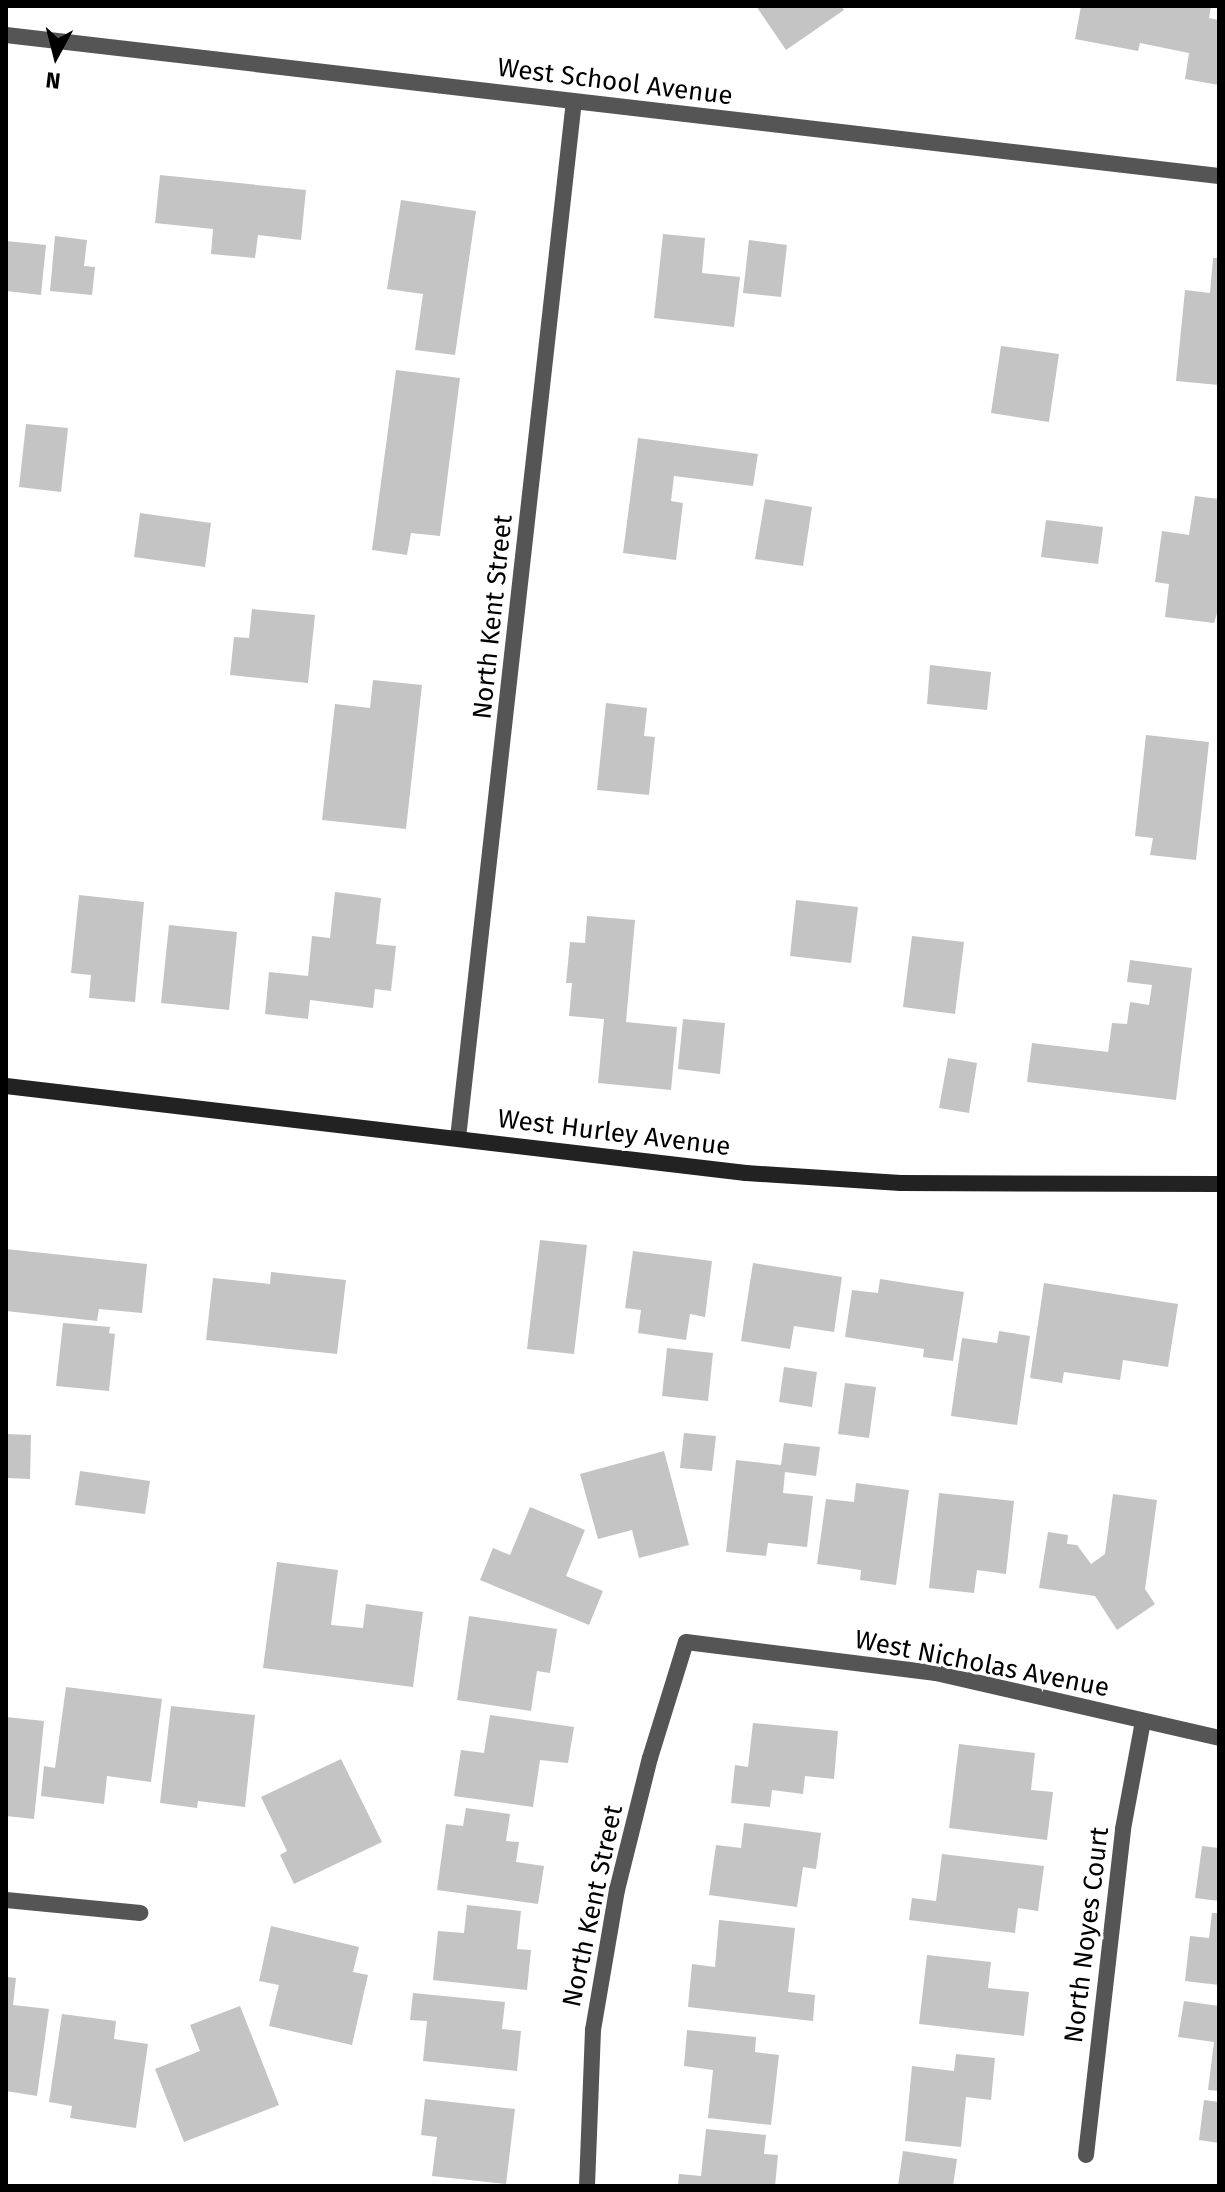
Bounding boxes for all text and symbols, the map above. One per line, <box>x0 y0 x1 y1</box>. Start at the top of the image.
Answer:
north arrow <box>16 16 96 96</box>
street label: West School Avenue <box>496 52 734 112</box>
text: N <box>44 66 62 95</box>
street label: North Kent Street <box>467 513 519 721</box>
street label: West Hurley Avenue <box>496 1103 732 1163</box>
street label: West Nicholas Avenue <box>852 1624 1112 1704</box>
street label: North Kent Street <box>556 1802 630 2010</box>
street label: North Noyes Court <box>1058 1825 1116 2045</box>

